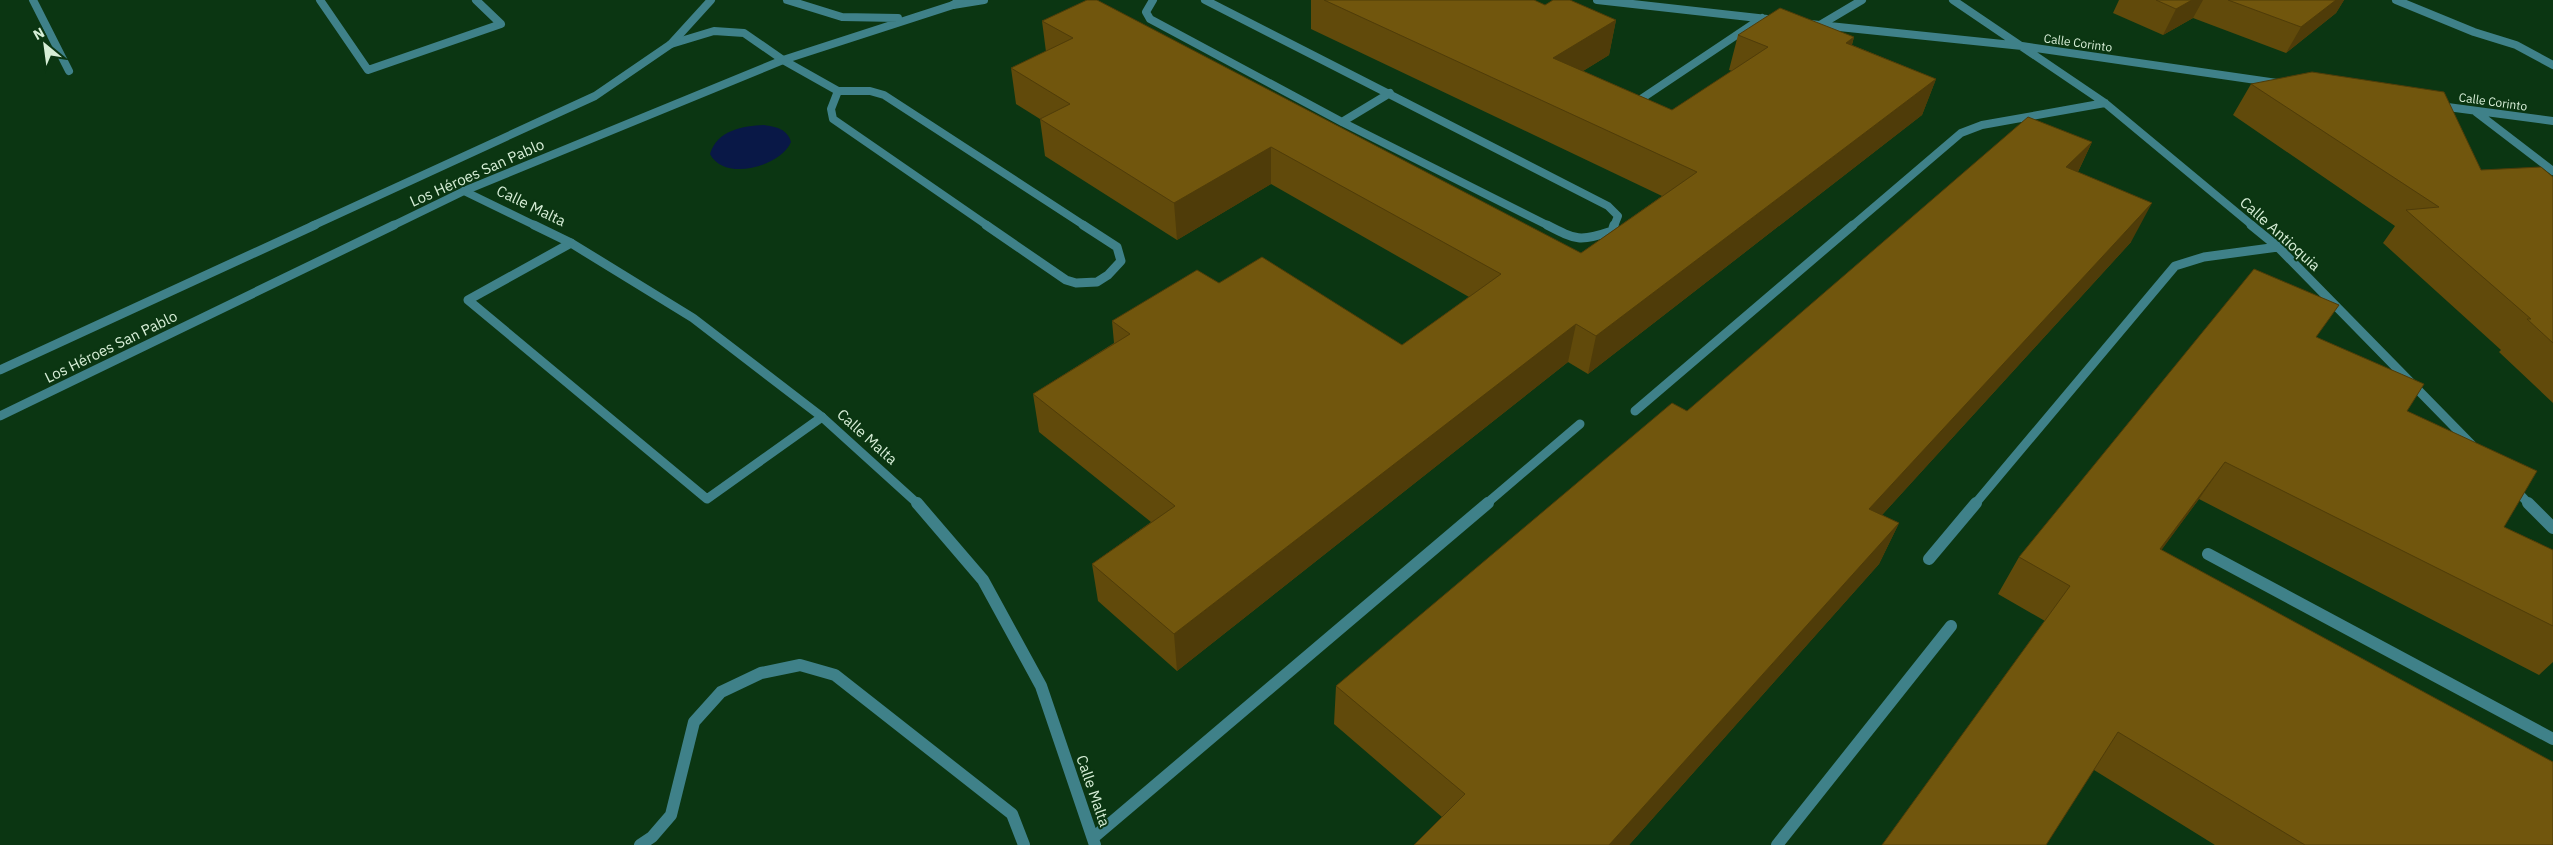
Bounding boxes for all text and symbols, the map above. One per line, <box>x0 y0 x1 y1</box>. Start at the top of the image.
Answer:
north arrow <box>20 20 70 70</box>
text: N <box>30 23 47 44</box>
street label: Calle Corinto <box>2043 30 2114 55</box>
street label: Calle Corinto <box>2458 89 2529 114</box>
street label: Los Héroes San Pablo <box>407 134 547 211</box>
street label: Calle Malta <box>494 181 569 230</box>
street label: Calle Antioquia <box>2236 193 2324 275</box>
street label: Los Héroes San Pablo <box>41 306 180 387</box>
street label: Calle Malta <box>833 405 901 469</box>
street label: Calle Malta <box>1072 752 1115 829</box>

